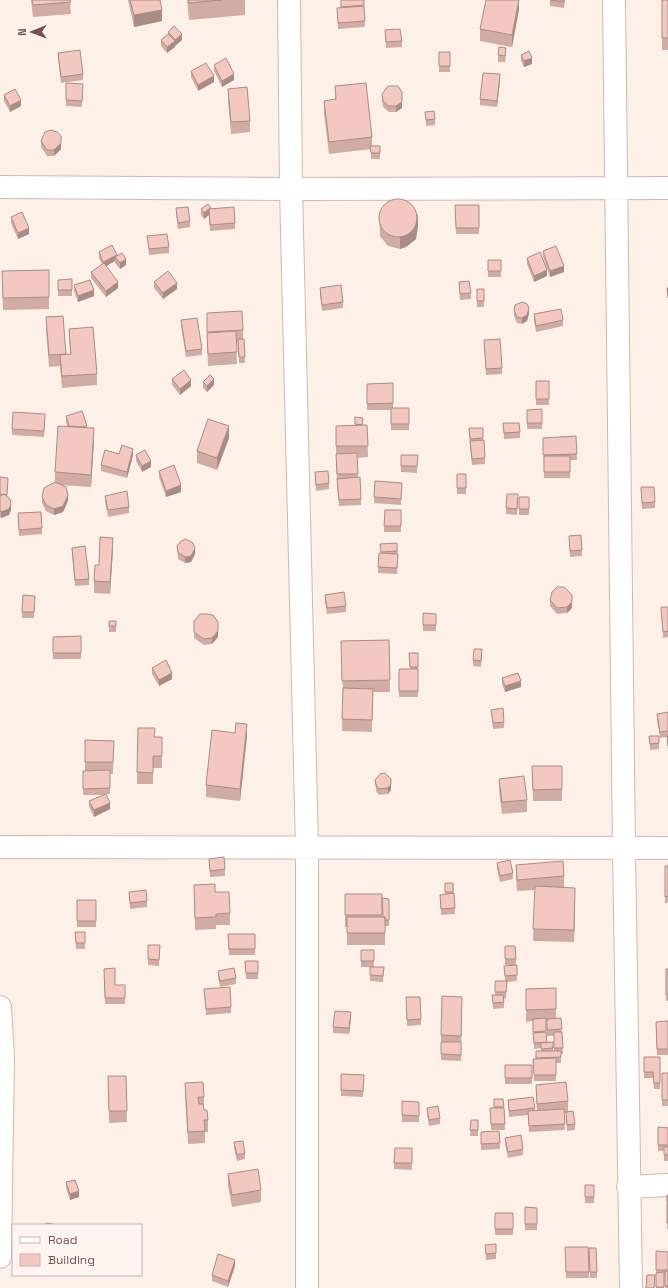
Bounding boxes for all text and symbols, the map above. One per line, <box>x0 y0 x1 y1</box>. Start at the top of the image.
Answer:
north arrow <box>12 12 52 52</box>
text: N <box>15 28 29 36</box>
legend <box>12 1224 142 1276</box>
text: Road <box>48 1232 77 1248</box>
text: Building <box>48 1252 95 1268</box>

